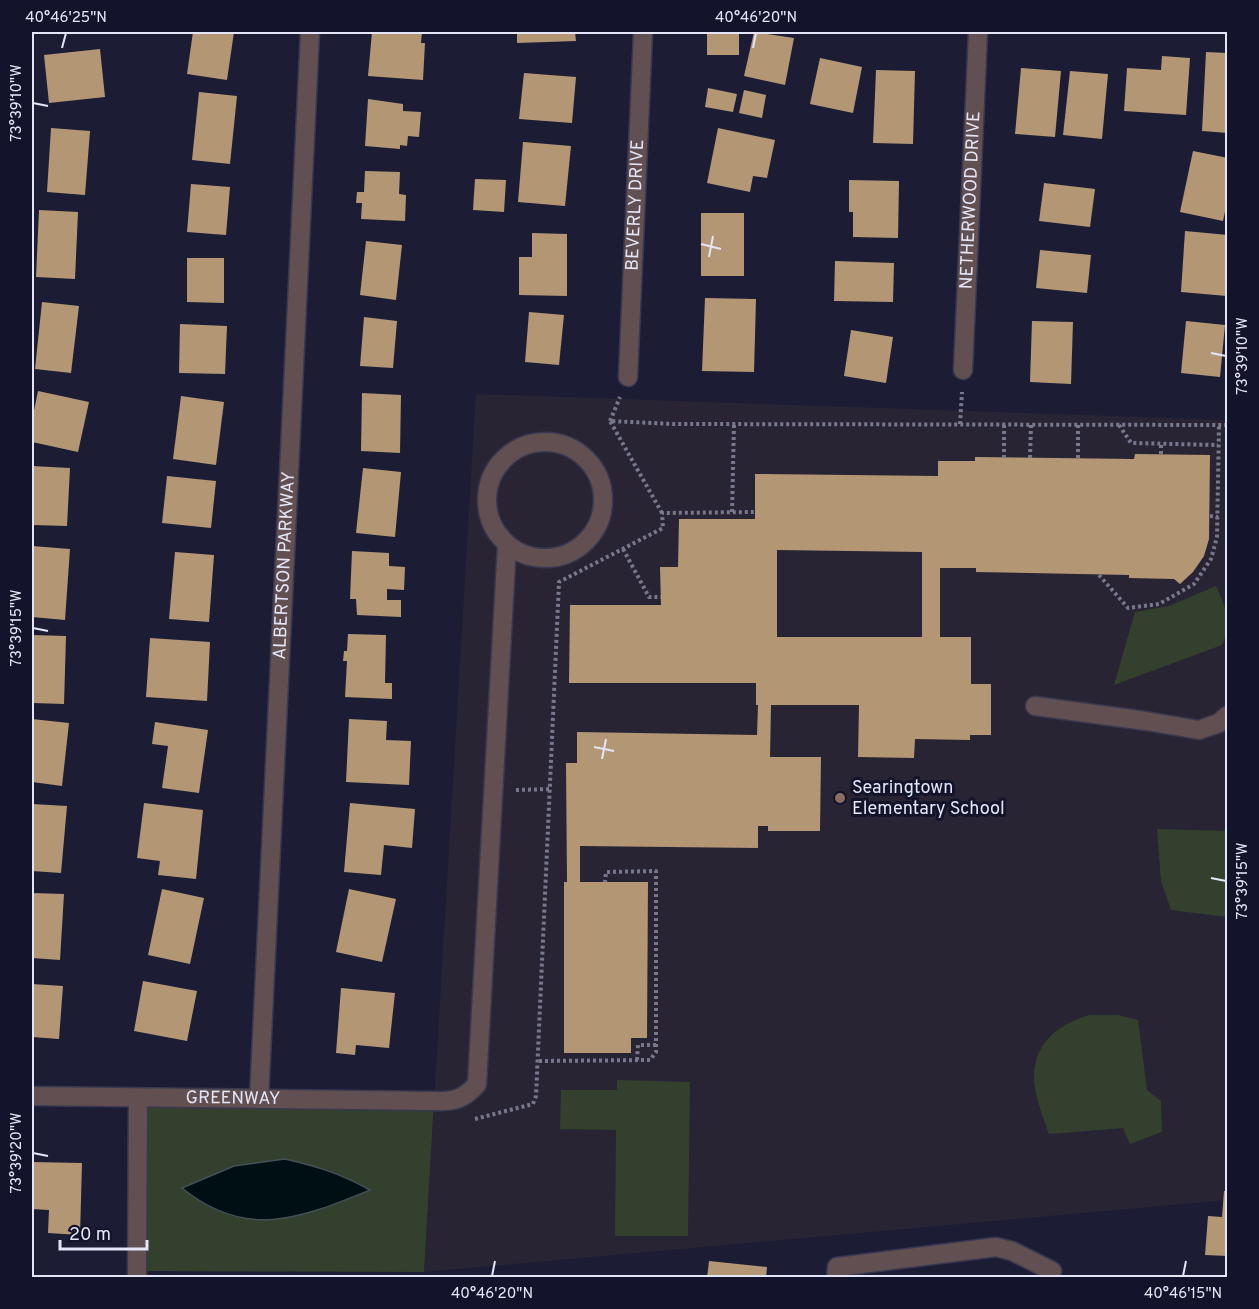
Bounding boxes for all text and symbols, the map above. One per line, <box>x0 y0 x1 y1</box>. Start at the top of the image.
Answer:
text: 40°46'25"N <box>25 9 107 28</box>
text: 40°46'20"N <box>715 9 797 28</box>
text: 73°39'10"W <box>8 64 27 142</box>
street label: NETHERWOOD DRIVE <box>955 111 986 290</box>
street label: BEVERLY DRIVE <box>621 139 650 271</box>
text: 73°39'10"W <box>1234 317 1253 395</box>
street label: ALBERTSON PARKWAY <box>269 471 300 660</box>
text: 73°39'15"W <box>8 589 27 667</box>
place label: Searingtown Elementary School <box>852 777 1005 821</box>
marker: Searingtown Elementary School <box>833 791 847 805</box>
text: 73°39'15"W <box>1234 842 1253 920</box>
street label: GREENWAY <box>185 1086 281 1111</box>
text: 73°39'20"W <box>8 1112 27 1194</box>
scale bar <box>60 1213 147 1251</box>
text: 20 m <box>69 1224 111 1247</box>
text: 40°46'20"N <box>451 1285 533 1304</box>
text: 40°46'15"N <box>1144 1285 1222 1304</box>

